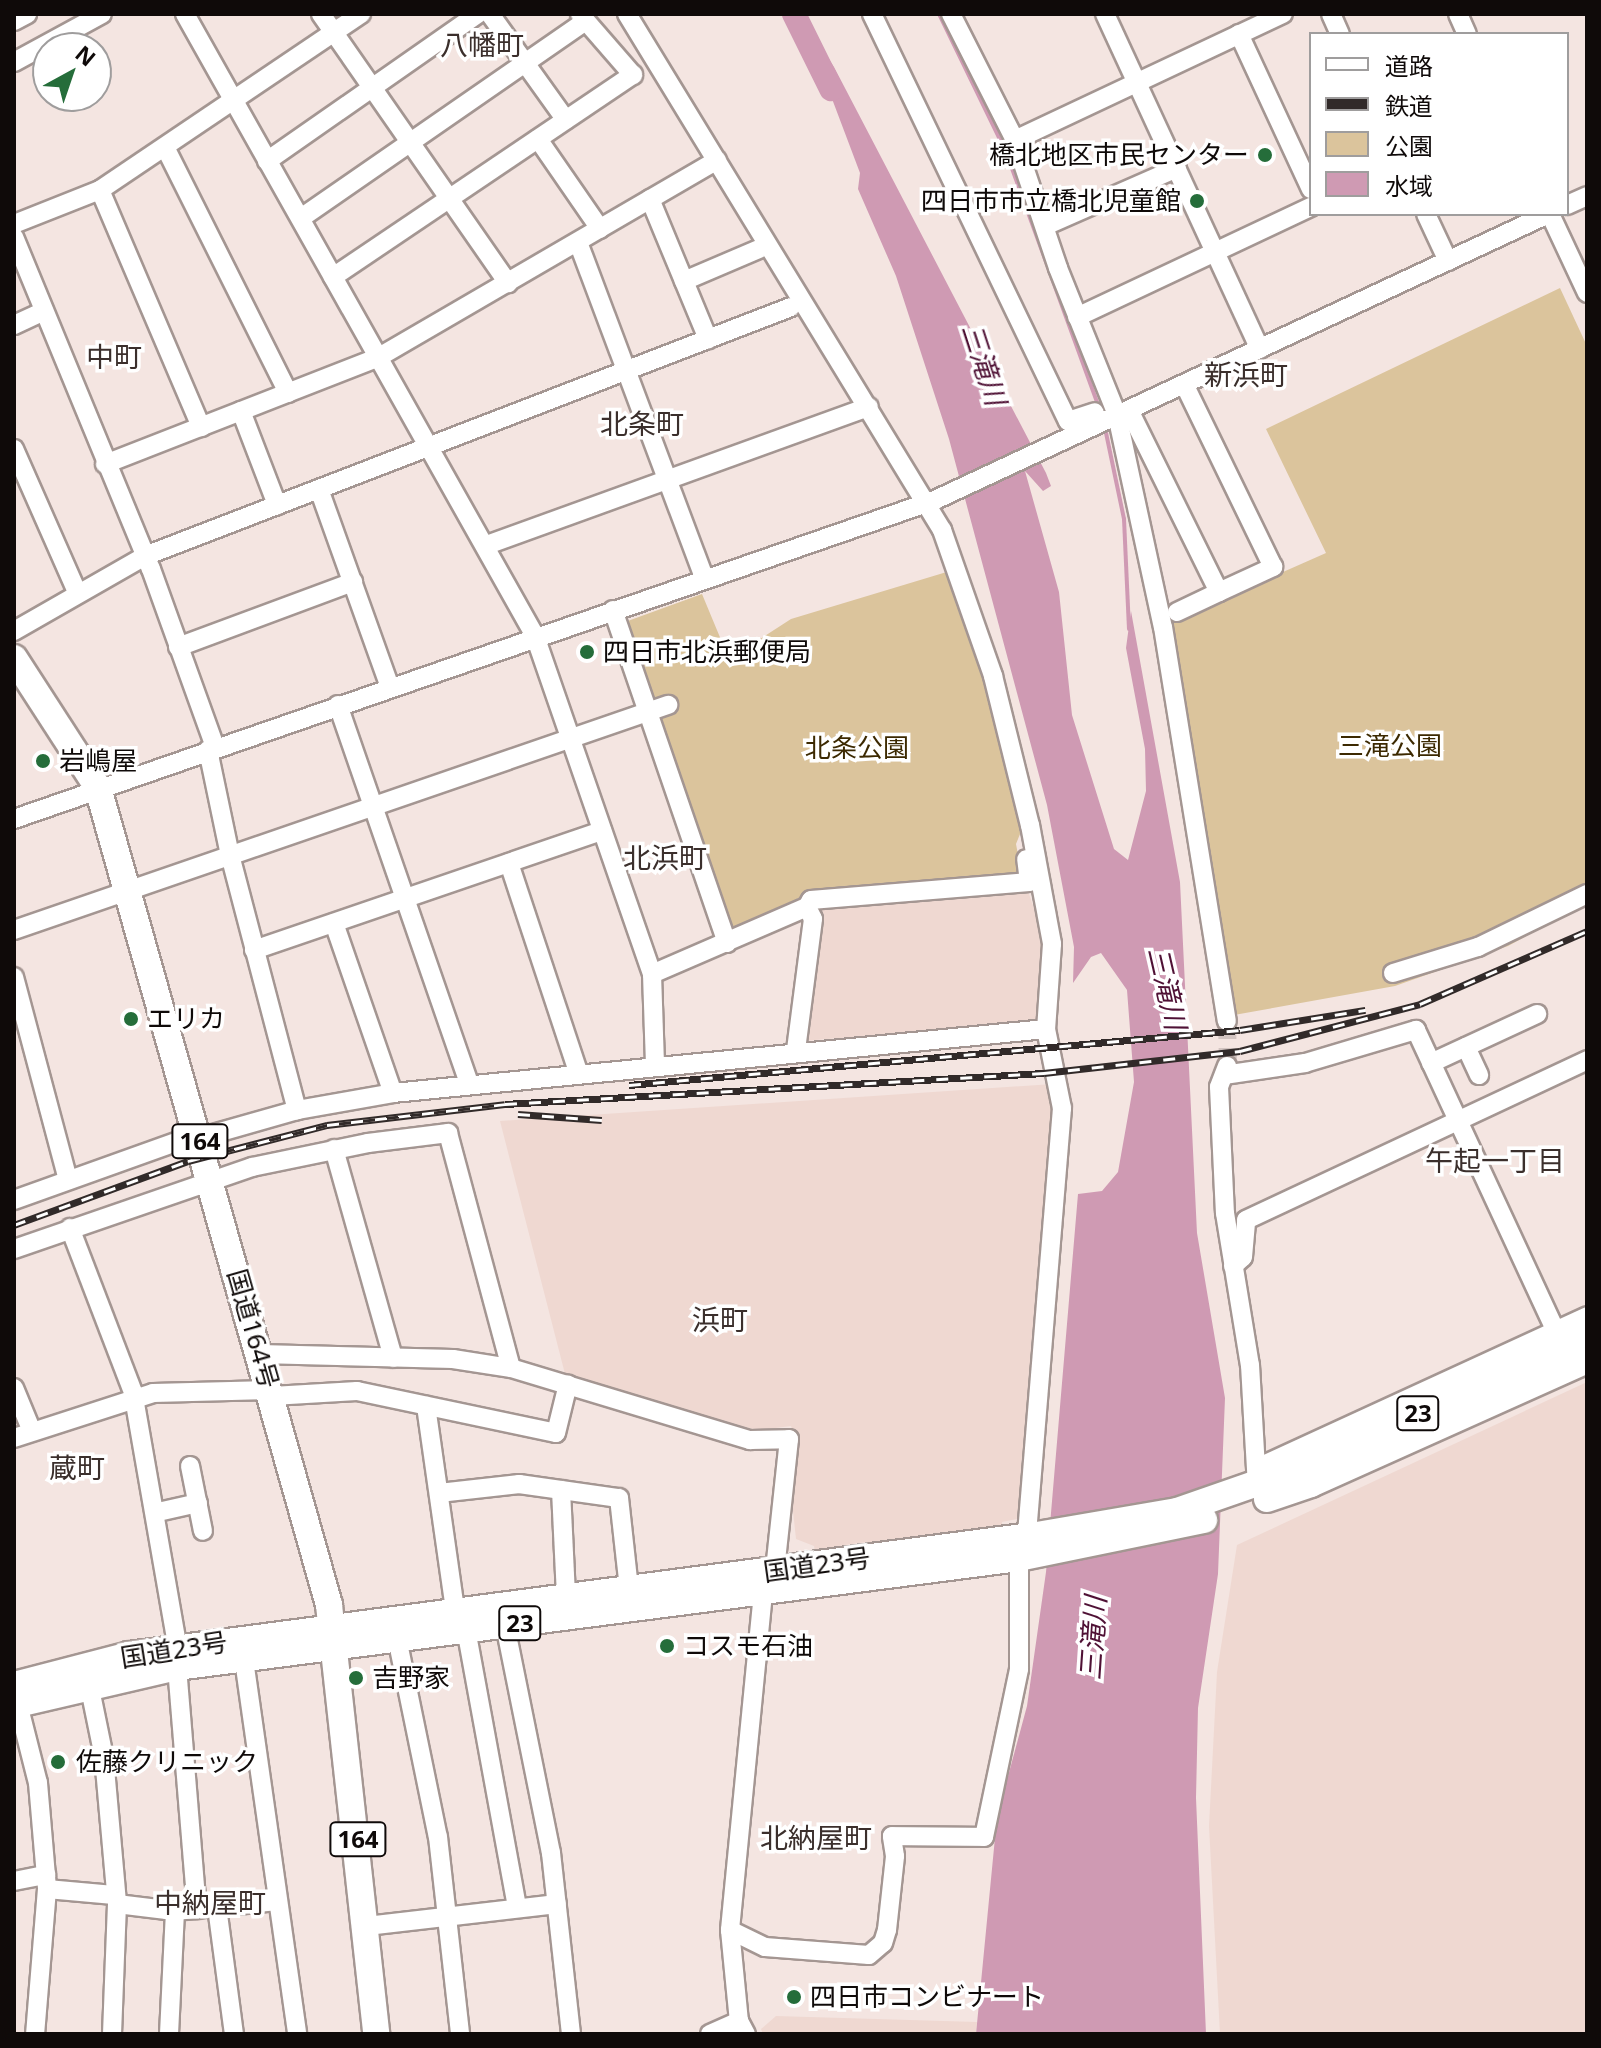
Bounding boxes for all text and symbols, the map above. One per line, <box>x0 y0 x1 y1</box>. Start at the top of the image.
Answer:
district label: 八幡町 <box>440 27 524 61</box>
north arrow <box>32 32 112 112</box>
legend <box>1309 32 1569 216</box>
text: N <box>70 38 103 72</box>
text: 道路 <box>1385 49 1433 82</box>
text: 鉄道 <box>1385 89 1433 122</box>
text: 公園 <box>1385 129 1433 162</box>
place label: 橋北地区市民センター <box>989 139 1249 171</box>
marker: 橋北地区市民センター <box>1256 146 1274 164</box>
text: 水域 <box>1385 169 1433 202</box>
place label: 四日市市立橋北児童館 <box>921 185 1181 217</box>
marker: 四日市市立橋北児童館 <box>1188 192 1206 210</box>
water label: 三滝川 <box>956 319 1014 409</box>
district label: 中町 <box>86 339 142 373</box>
district label: 新浜町 <box>1204 357 1288 391</box>
district label: 北条町 <box>600 406 684 440</box>
place label: 四日市北浜郵便局 <box>603 636 811 668</box>
marker: 四日市北浜郵便局 <box>578 643 596 661</box>
park label: 三滝公園 <box>1338 730 1442 762</box>
park label: 北条公園 <box>805 732 909 764</box>
place label: 岩嶋屋 <box>59 745 137 777</box>
marker: 岩嶋屋 <box>34 752 52 770</box>
district label: 北浜町 <box>623 840 707 874</box>
water label: 三滝川 <box>1142 943 1194 1033</box>
place label: エリカ <box>147 1003 225 1035</box>
marker: エリカ <box>122 1010 140 1028</box>
road number: 164 <box>170 1121 230 1161</box>
district label: 午起一丁目 <box>1425 1143 1565 1177</box>
street label: 国道164号 <box>221 1266 285 1392</box>
district label: 浜町 <box>692 1302 748 1336</box>
road number: 23 <box>1396 1393 1440 1433</box>
district label: 蔵町 <box>49 1450 105 1484</box>
street label: 国道23号 <box>761 1542 873 1588</box>
water label: 三滝川 <box>1072 1595 1112 1681</box>
road number: 23 <box>498 1603 542 1643</box>
street label: 国道23号 <box>118 1626 230 1674</box>
place label: コスモ石油 <box>683 1630 813 1662</box>
marker: コスモ石油 <box>658 1637 676 1655</box>
place label: 吉野家 <box>372 1662 450 1694</box>
marker: 吉野家 <box>347 1669 365 1687</box>
place label: 佐藤クリニック <box>76 1746 258 1778</box>
marker: 佐藤クリニック <box>47 1751 69 1773</box>
road number: 164 <box>328 1819 388 1859</box>
district label: 北納屋町 <box>760 1820 872 1854</box>
district label: 中納屋町 <box>154 1885 266 1919</box>
place label: 四日市コンビナート <box>810 1981 1044 2013</box>
marker: 四日市コンビナート <box>785 1988 803 2006</box>

